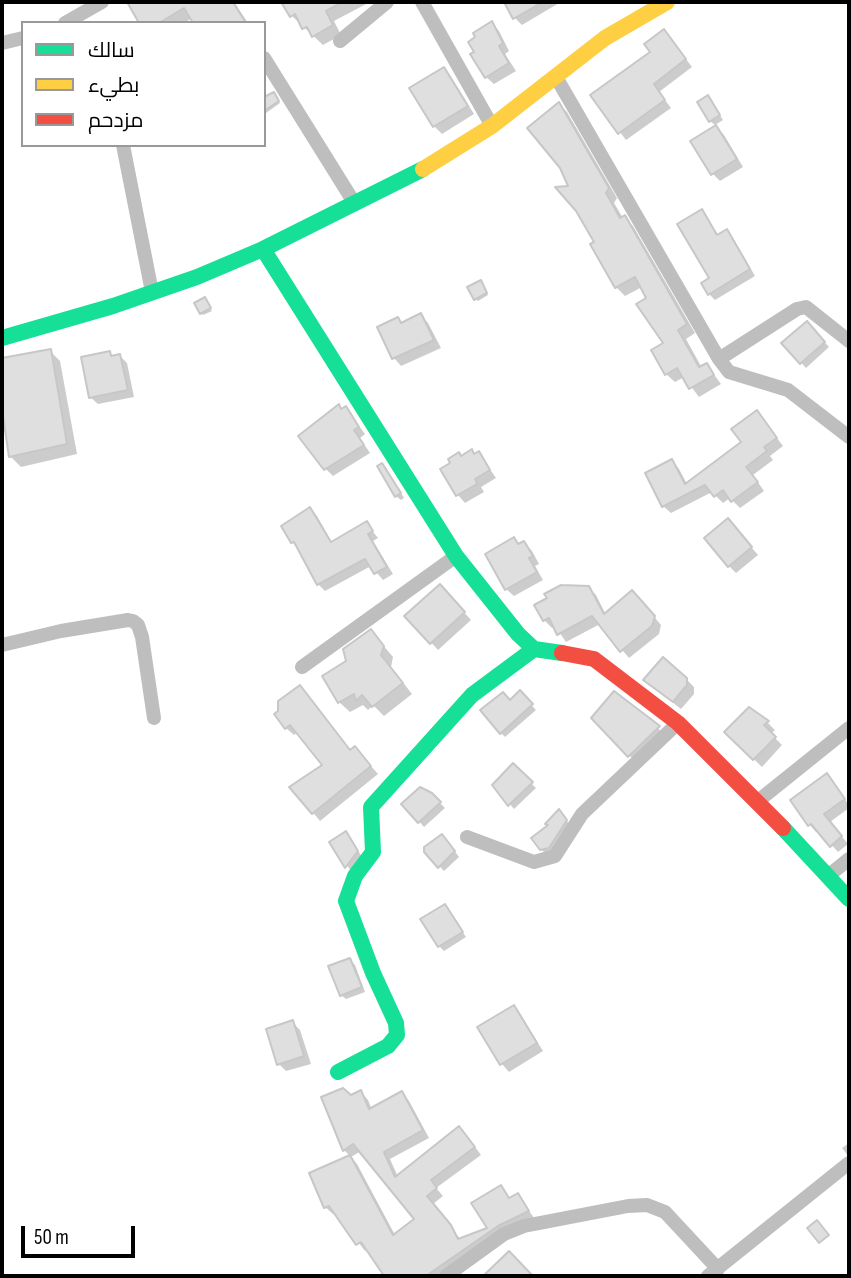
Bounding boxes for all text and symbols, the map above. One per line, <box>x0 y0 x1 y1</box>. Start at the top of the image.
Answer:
legend <box>21 21 266 147</box>
text: سالك <box>88 38 135 63</box>
text: بطيء <box>88 73 139 98</box>
text: مزدحم <box>88 108 143 133</box>
scale bar <box>24 1212 138 1256</box>
text: 50 m <box>34 1225 69 1250</box>

